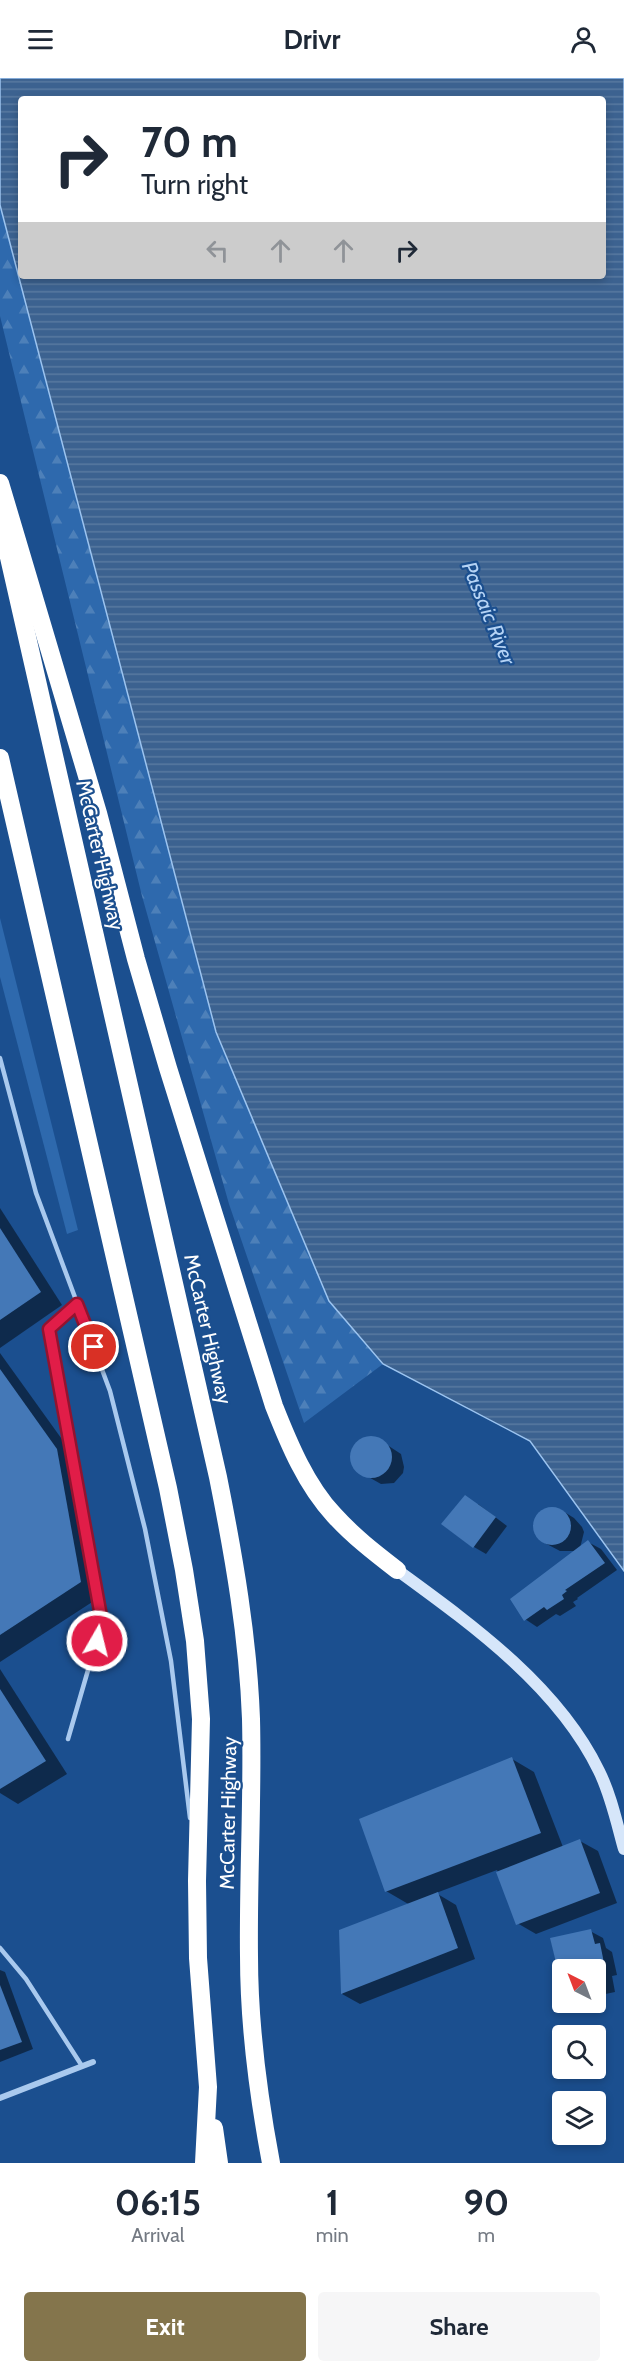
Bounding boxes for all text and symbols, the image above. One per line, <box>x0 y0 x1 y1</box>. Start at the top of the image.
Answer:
icon: menu <box>24 23 57 56</box>
text: Drivr <box>284 23 340 56</box>
icon: person <box>567 23 600 56</box>
text: 70 m <box>141 116 238 168</box>
icon: right <box>42 120 120 198</box>
text: Turn right <box>141 168 248 201</box>
icon: left <box>201 234 234 267</box>
icon: ahead <box>264 234 297 267</box>
icon: ahead <box>327 234 360 267</box>
icon: right <box>390 234 423 267</box>
water label: Passaic River <box>457 558 522 670</box>
street label: McCarter Highway <box>71 778 129 932</box>
street label: McCarter Highway <box>179 1252 237 1406</box>
pin <box>68 1321 119 1372</box>
icon: arrive <box>77 1330 110 1363</box>
position arrow <box>65 1609 129 1673</box>
street label: McCarter Highway <box>215 1736 241 1890</box>
north arrow <box>552 1959 606 2013</box>
map controls <box>552 1959 606 2145</box>
button: search <box>552 2025 606 2079</box>
button: layers <box>552 2091 606 2145</box>
text: 06:15 <box>115 2180 201 2224</box>
text: 1 <box>326 2180 339 2224</box>
text: 90 <box>464 2180 509 2224</box>
text: Arrival <box>131 2223 185 2247</box>
text: min <box>316 2223 349 2247</box>
text: m <box>478 2223 495 2247</box>
button: Exit <box>24 2292 306 2361</box>
button: Share <box>318 2292 600 2361</box>

